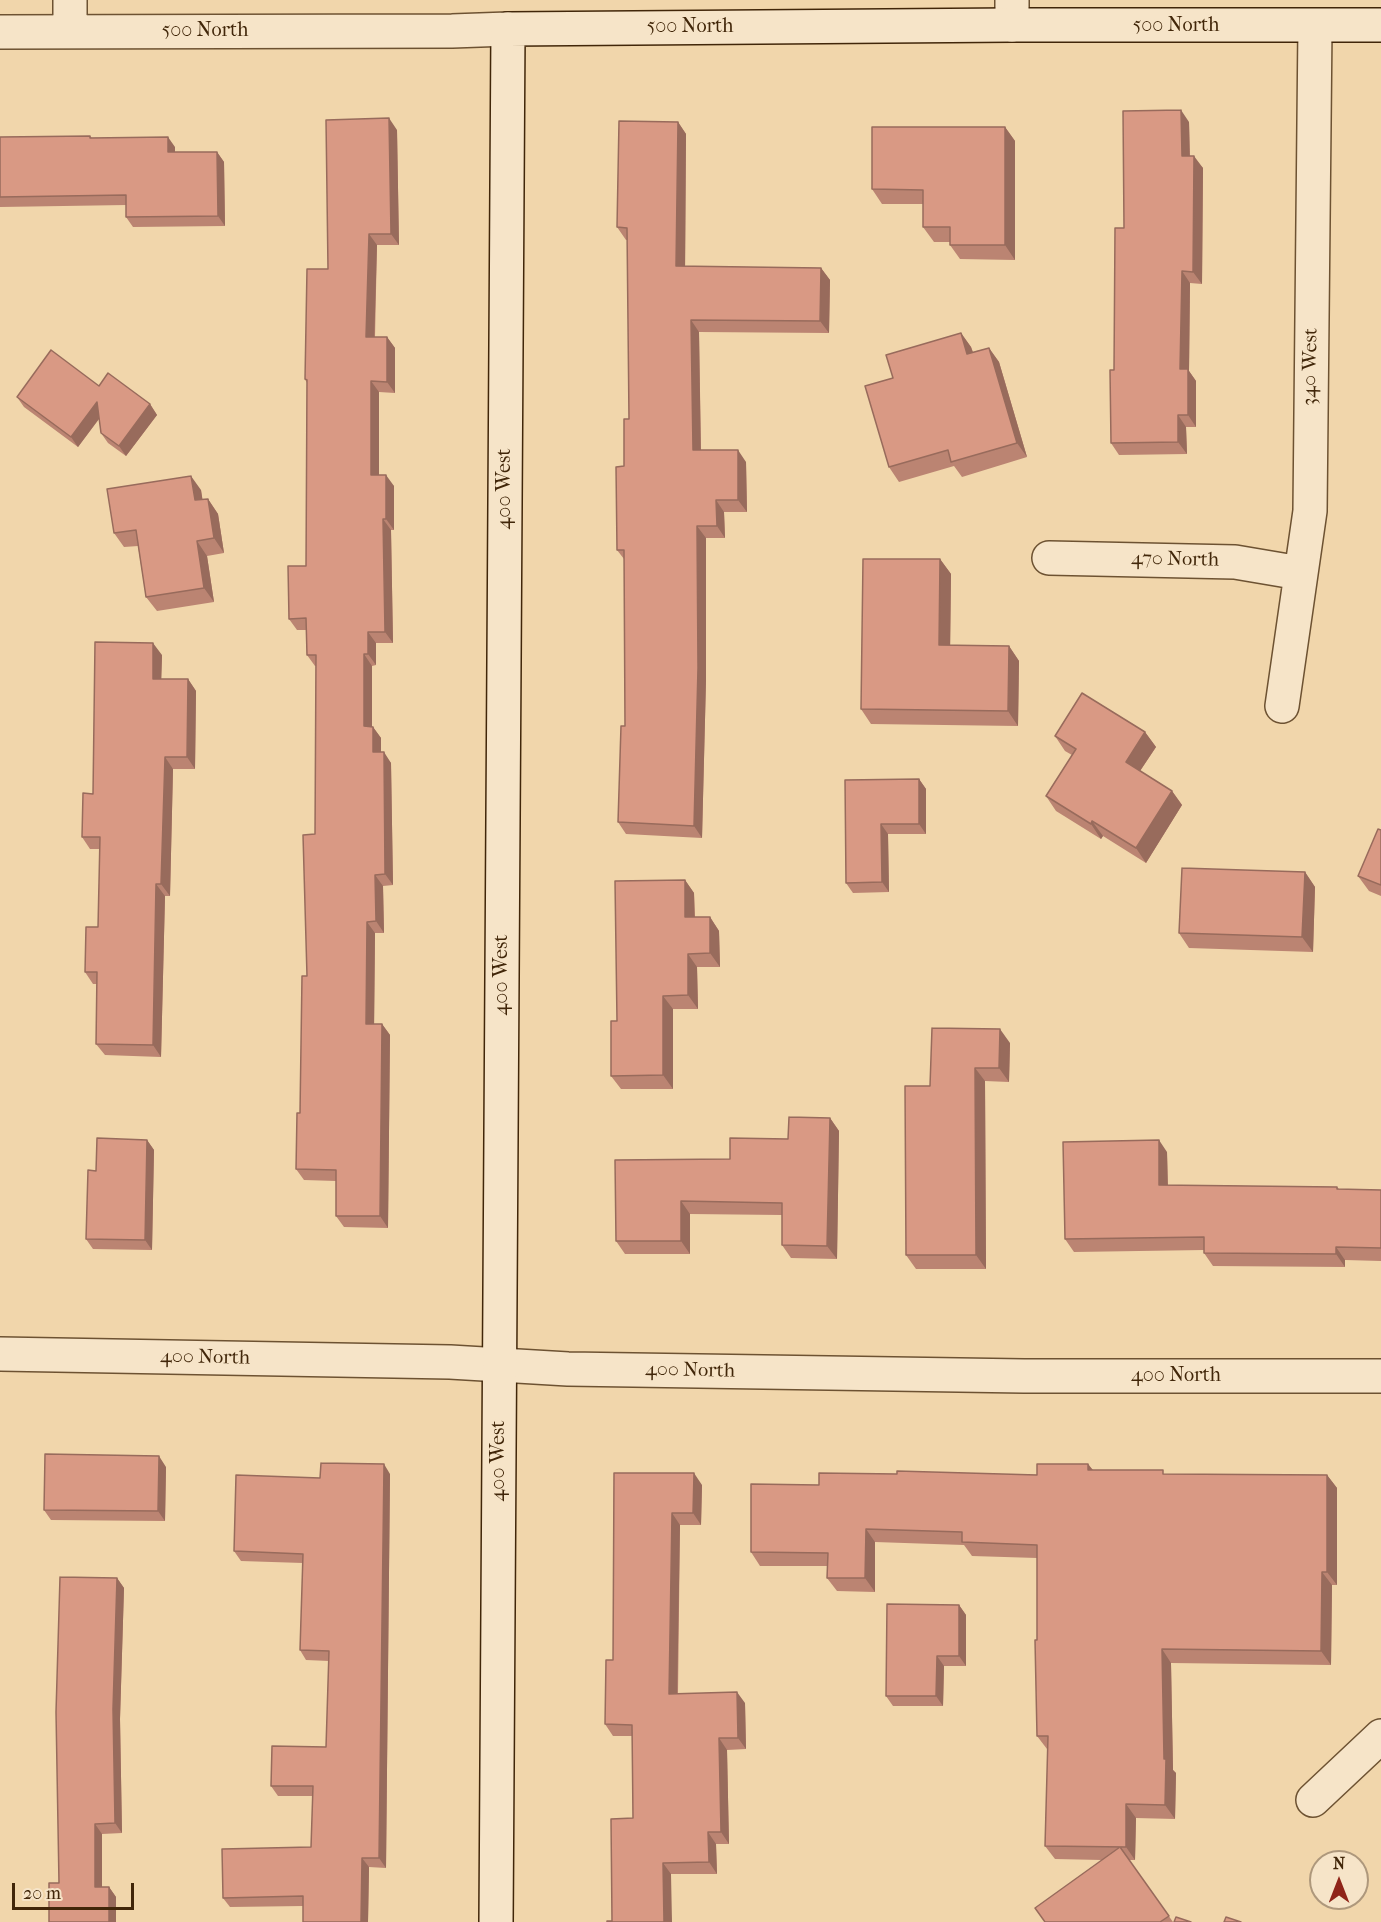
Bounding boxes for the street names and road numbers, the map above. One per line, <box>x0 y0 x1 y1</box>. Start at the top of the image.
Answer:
street label: 500 North <box>1133 14 1219 38</box>
street label: 500 North <box>647 15 733 39</box>
street label: 500 North <box>162 19 248 43</box>
street label: 340 West <box>1298 328 1324 406</box>
street label: 400 West <box>493 449 517 529</box>
street label: 470 North <box>1131 547 1219 573</box>
street label: 400 West <box>490 935 514 1015</box>
street label: 400 North <box>160 1345 250 1371</box>
street label: 400 North <box>645 1358 735 1384</box>
street label: 400 North <box>1131 1364 1221 1388</box>
street label: 400 West <box>487 1421 511 1501</box>

